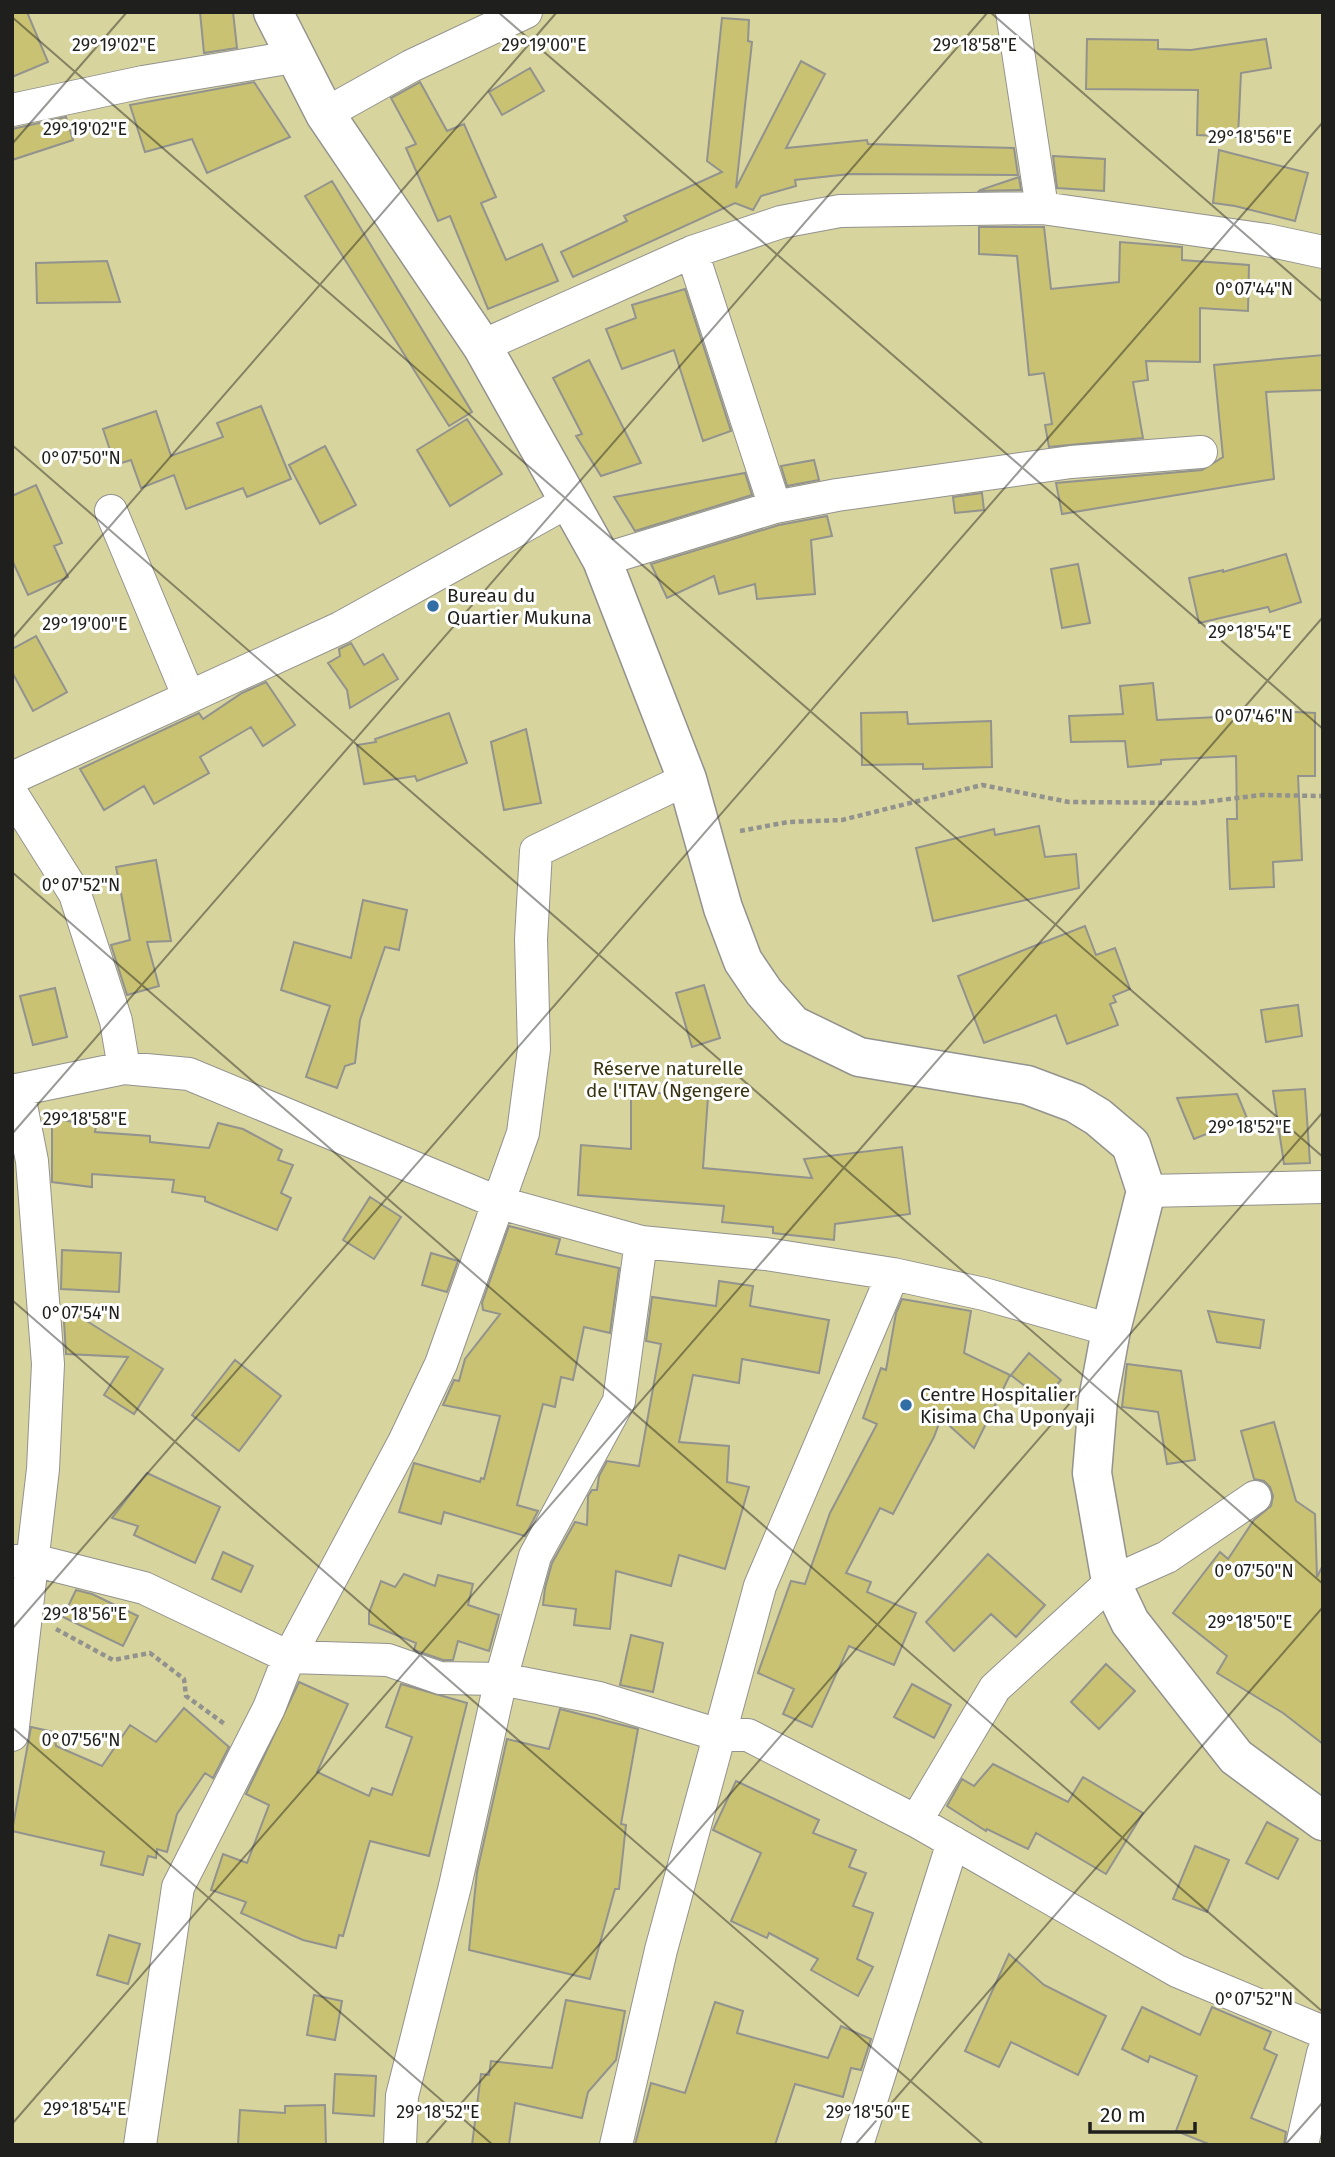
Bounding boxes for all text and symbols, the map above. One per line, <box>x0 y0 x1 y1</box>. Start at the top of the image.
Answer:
text: 29°19'02"E <box>72 34 156 56</box>
text: 29°19'00"E <box>501 34 587 56</box>
text: 29°18'58"E <box>933 34 1017 56</box>
text: 29°19'02"E <box>43 118 127 140</box>
text: 29°18'56"E <box>1208 126 1292 148</box>
text: 0°07'44"N <box>1215 278 1293 300</box>
text: 0°07'50"N <box>41 447 121 469</box>
place label: Bureau du Quartier Mukuna <box>447 584 592 629</box>
marker: Bureau du Quartier Mukuna <box>425 598 441 614</box>
text: 29°19'00"E <box>42 613 128 635</box>
text: 29°18'54"E <box>1208 621 1292 643</box>
text: 0°07'46"N <box>1215 705 1293 727</box>
text: 0°07'52"N <box>42 874 120 896</box>
park label: Réserve naturelle de l'ITAV (Ngengere <box>586 1057 750 1102</box>
text: 29°18'58"E <box>43 1108 127 1130</box>
text: 29°18'52"E <box>1208 1116 1292 1138</box>
text: 0°07'54"N <box>42 1302 120 1324</box>
place label: Centre Hospitalier Kisima Cha Uponyaji <box>920 1383 1095 1428</box>
marker: Centre Hospitalier Kisima Cha Uponyaji <box>898 1397 914 1413</box>
text: 0°07'50"N <box>1214 1560 1294 1582</box>
text: 29°18'56"E <box>43 1603 127 1625</box>
text: 29°18'50"E <box>1208 1611 1292 1633</box>
text: 0°07'56"N <box>42 1729 120 1751</box>
text: 0°07'52"N <box>1215 1988 1293 2010</box>
scale bar <box>1090 2090 1195 2134</box>
text: 29°18'54"E <box>43 2098 127 2120</box>
text: 29°18'52"E <box>396 2101 480 2123</box>
text: 29°18'50"E <box>826 2101 910 2123</box>
text: 20 m <box>1100 2102 1146 2128</box>

